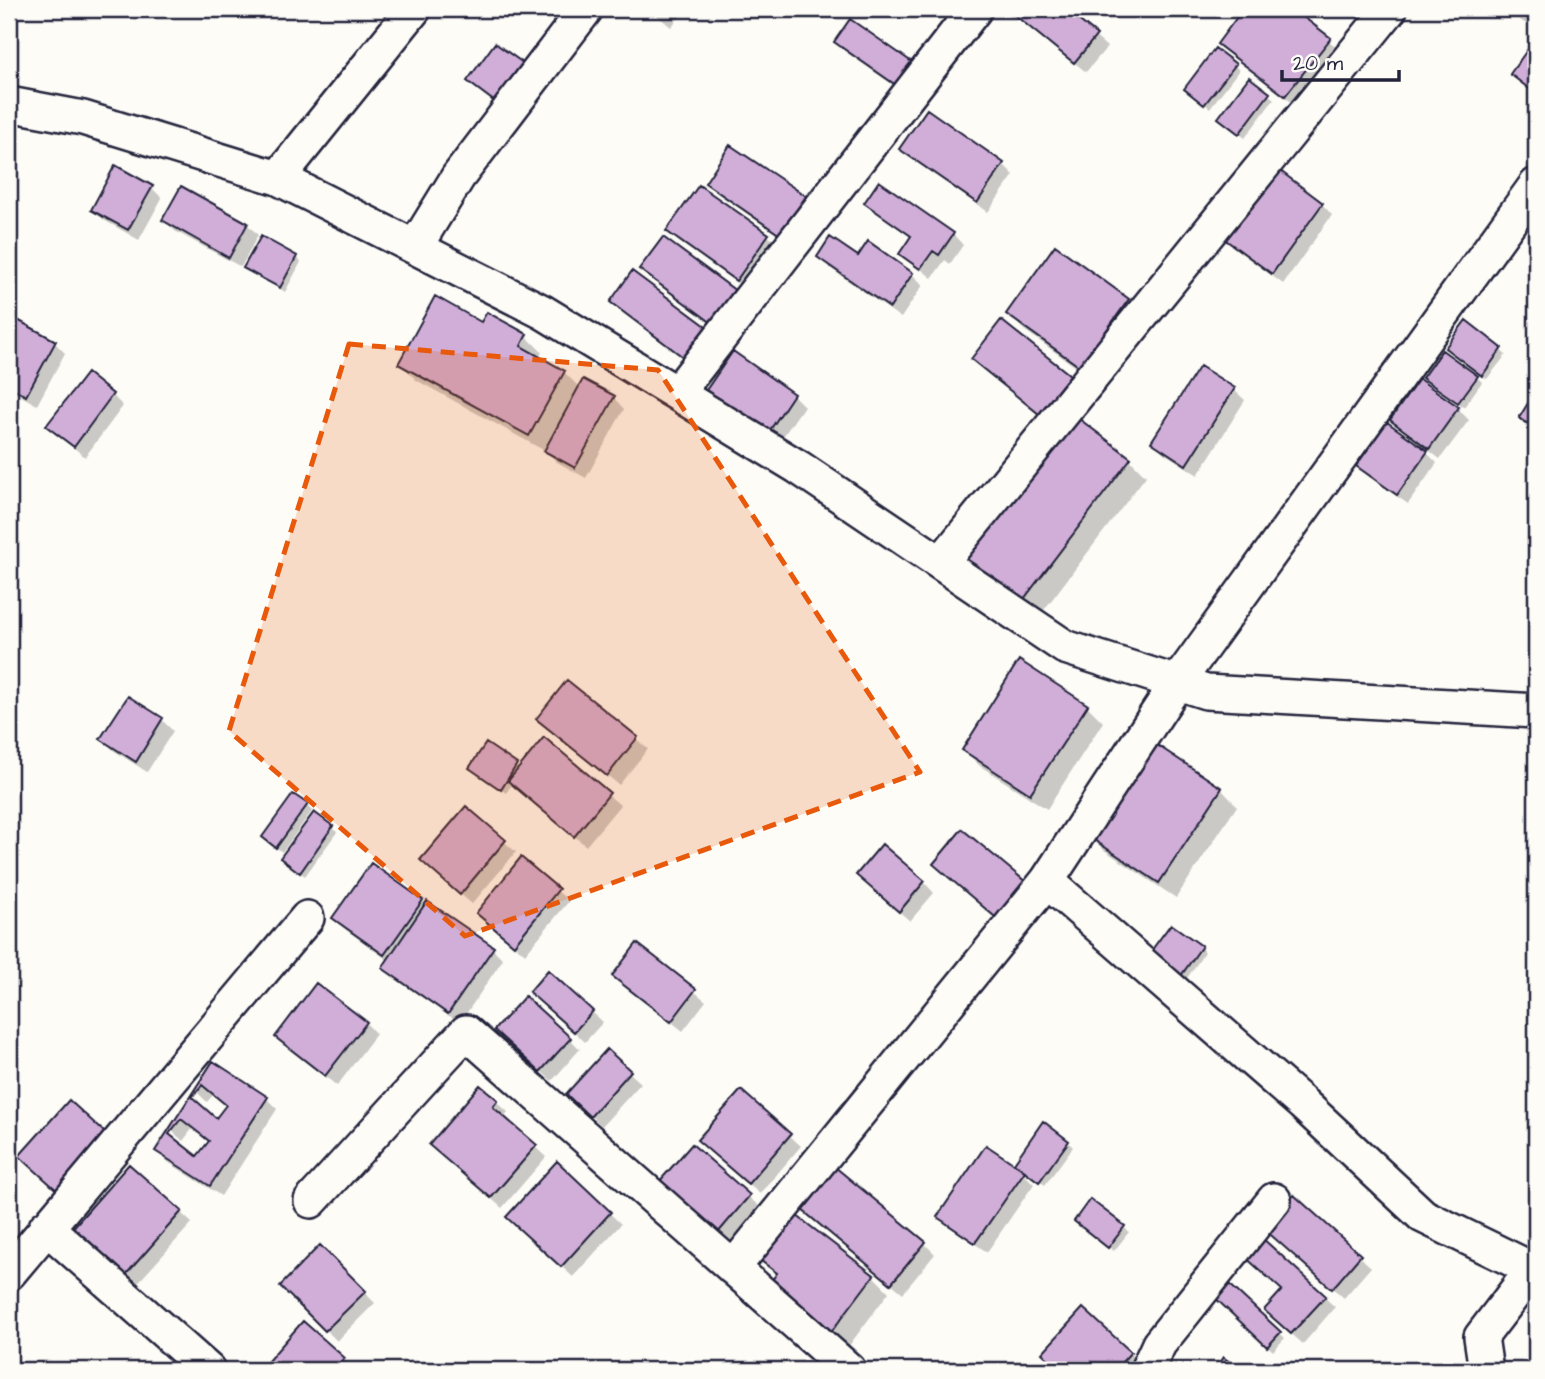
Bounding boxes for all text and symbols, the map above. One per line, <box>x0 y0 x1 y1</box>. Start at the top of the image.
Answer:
scale bar <box>1282 38 1400 82</box>
text: 20 m <box>1293 49 1344 78</box>

